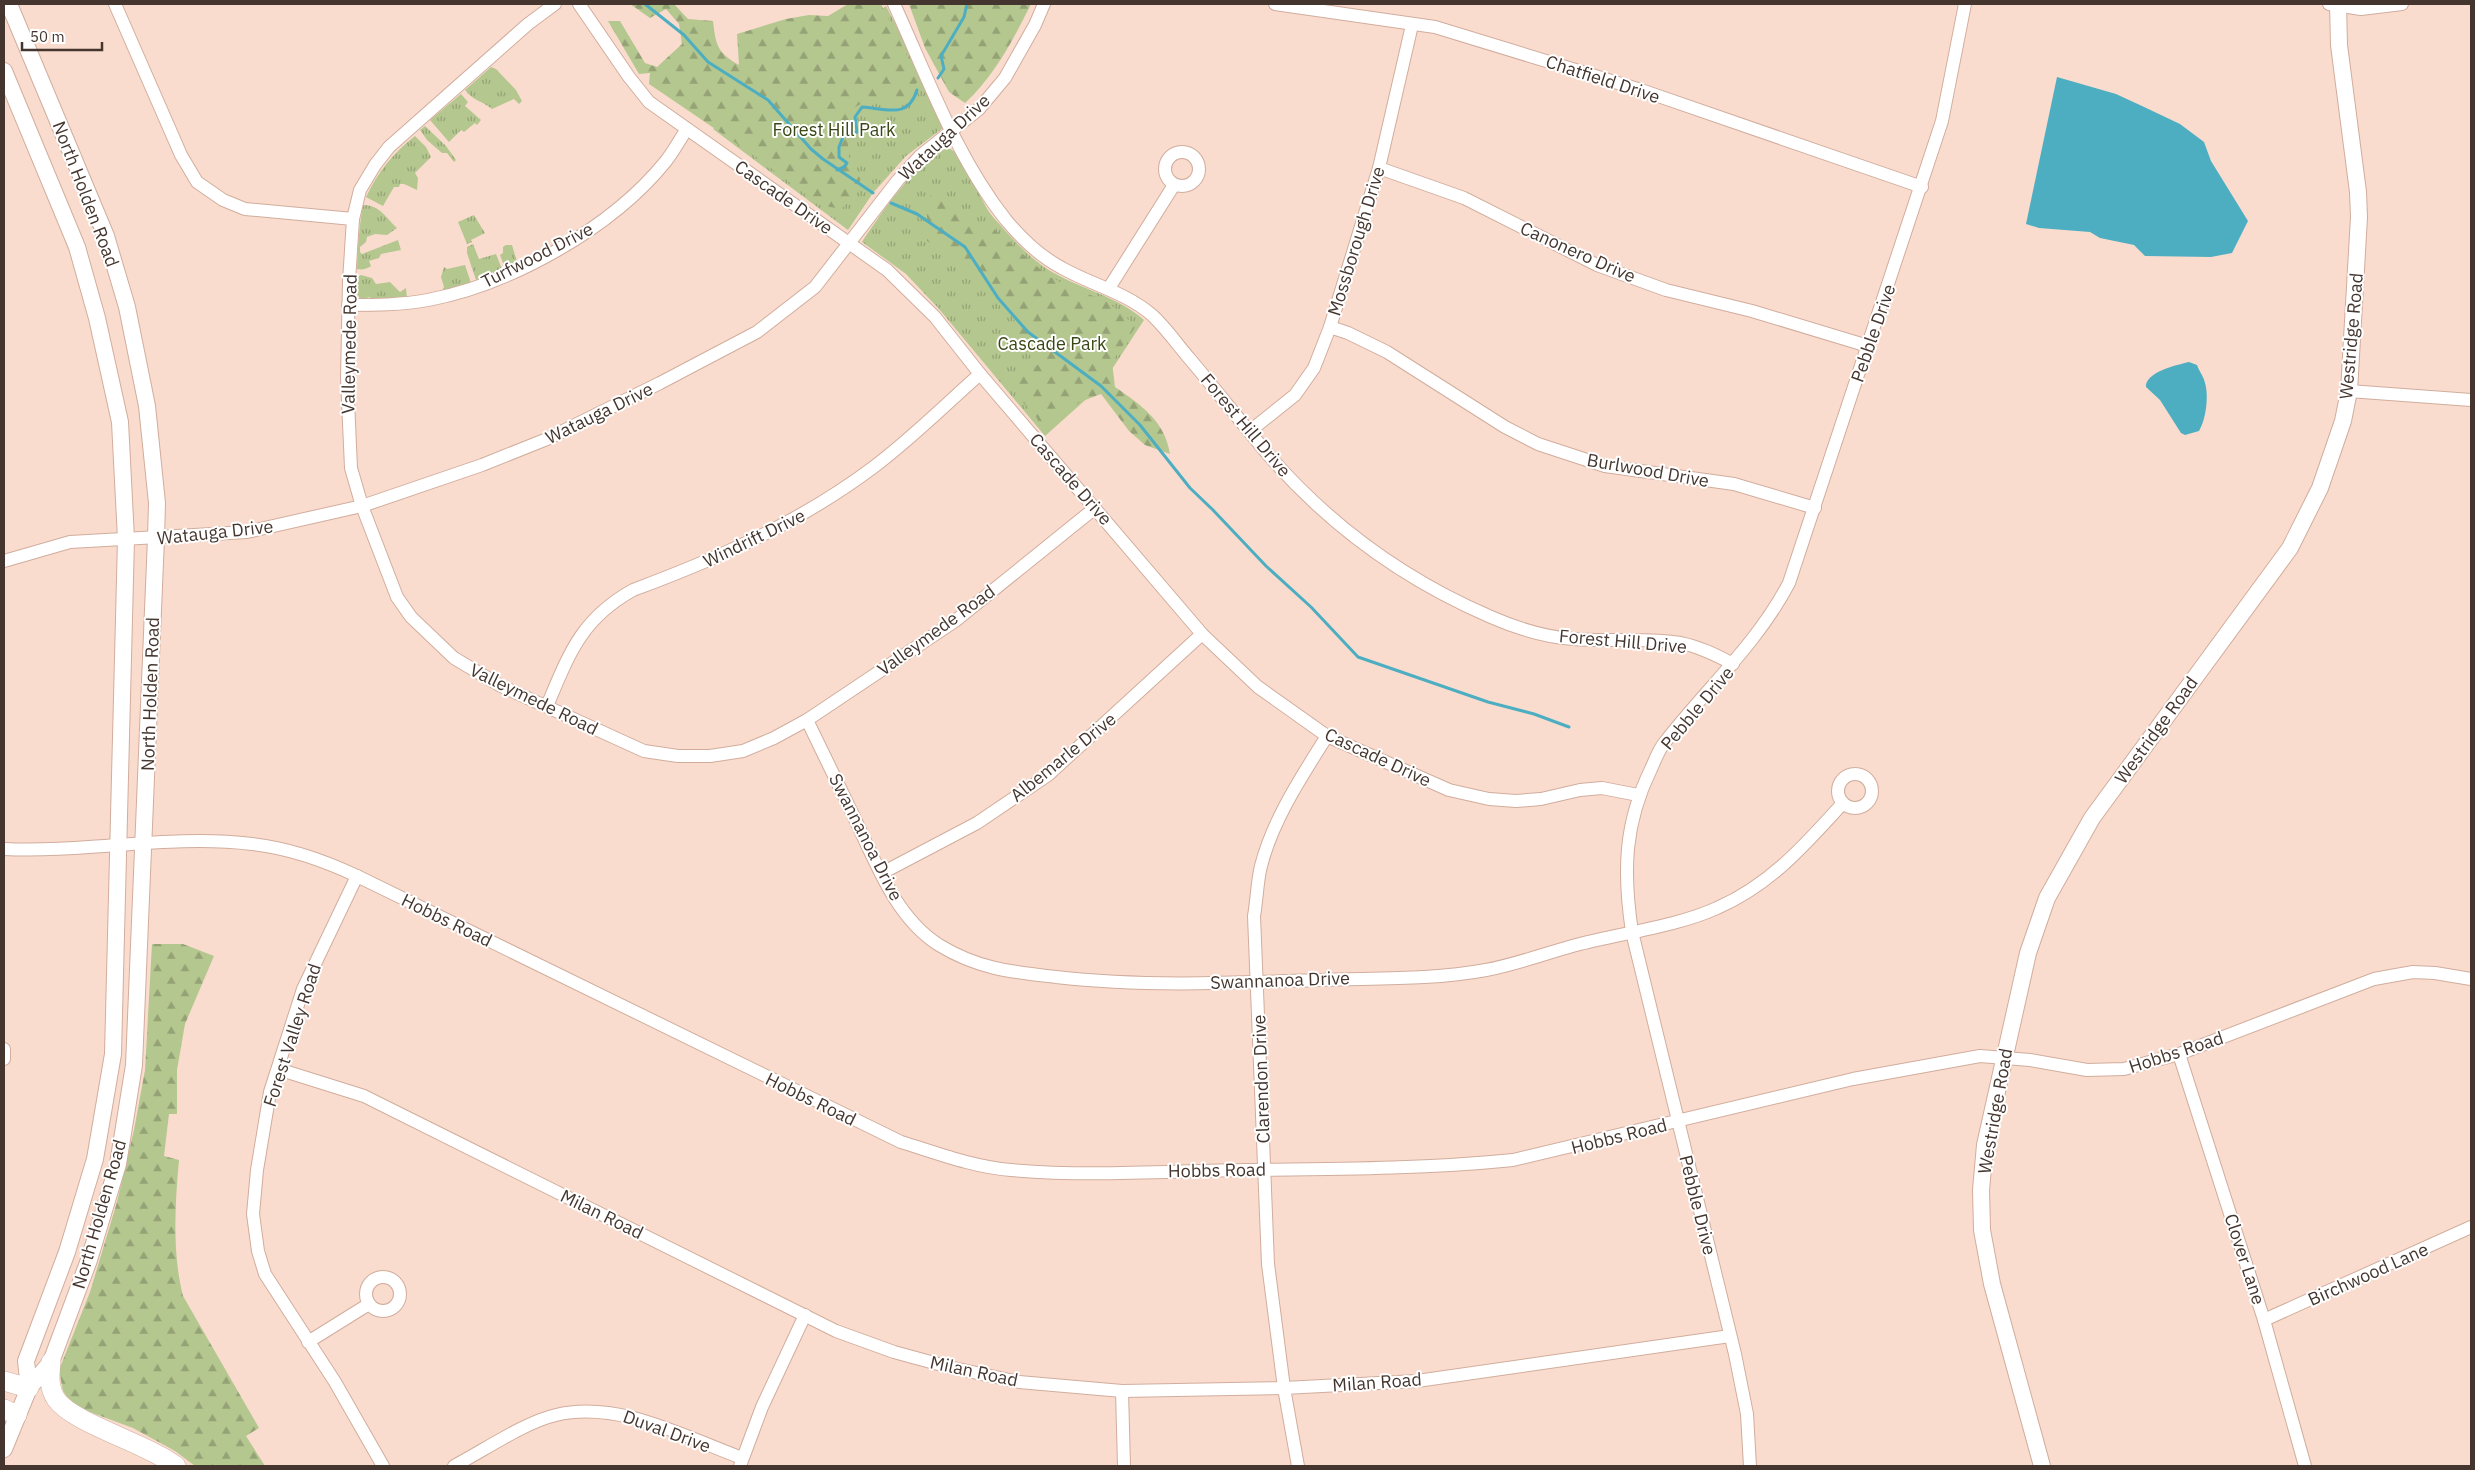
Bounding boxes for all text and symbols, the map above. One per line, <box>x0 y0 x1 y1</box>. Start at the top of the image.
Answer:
scale bar <box>22 20 102 52</box>
text: 50 m <box>30 27 65 46</box>
street label: Chatfield Drive <box>1543 50 1663 108</box>
street label: Watauga Drive <box>893 89 995 185</box>
street label: North Holden Road <box>48 118 124 270</box>
park label: Forest Hill Park <box>773 118 896 141</box>
street label: Cascade Drive <box>730 155 838 239</box>
street label: Mossborough Drive <box>1322 163 1390 319</box>
street label: Canonero Drive <box>1517 216 1639 288</box>
street label: Turfwood Drive <box>477 217 597 293</box>
street label: Westridge Road <box>2334 272 2368 400</box>
street label: Valleymede Road <box>336 274 362 414</box>
street label: Pebble Drive <box>1846 281 1901 385</box>
park label: Cascade Park <box>997 332 1107 355</box>
street label: Forest Hill Drive <box>1196 368 1296 482</box>
street label: Watauga Drive <box>542 377 657 449</box>
street label: Cascade Drive <box>1025 428 1117 530</box>
street label: Burlwood Drive <box>1585 448 1711 492</box>
street label: Windrift Drive <box>699 503 809 573</box>
street label: Watauga Drive <box>156 514 274 550</box>
street label: Valleymede Road <box>873 580 999 680</box>
street label: North Holden Road <box>136 617 164 771</box>
street label: Forest Hill Drive <box>1558 624 1688 658</box>
street label: Valleymede Road <box>466 658 602 740</box>
street label: Pebble Drive <box>1655 661 1739 755</box>
street label: Westridge Road <box>2109 672 2203 788</box>
street label: Albemarle Drive <box>1005 707 1121 807</box>
street label: Cascade Drive <box>1321 722 1435 792</box>
street label: Swannanoa Drive <box>824 770 908 905</box>
street label: Hobbs Road <box>398 888 496 952</box>
street label: Forest Valley Road <box>258 960 326 1110</box>
street label: Swannanoa Drive <box>1210 966 1350 994</box>
street label: Clarendon Drive <box>1247 1014 1275 1144</box>
street label: Hobbs Road <box>2126 1026 2226 1078</box>
street label: Westridge Road <box>1973 1046 2017 1176</box>
street label: Hobbs Road <box>762 1067 860 1131</box>
street label: Hobbs Road <box>1569 1113 1669 1159</box>
street label: North Holden Road <box>67 1137 131 1291</box>
street label: Pebble Drive <box>1674 1153 1722 1257</box>
street label: Hobbs Road <box>1168 1158 1266 1182</box>
street label: Milan Road <box>557 1184 647 1244</box>
street label: Clover Lane <box>2220 1211 2271 1307</box>
street label: Birchwood Lane <box>2304 1237 2432 1311</box>
street label: Milan Road <box>928 1350 1020 1392</box>
street label: Milan Road <box>1332 1367 1422 1397</box>
street label: Duval Drive <box>620 1405 714 1457</box>

